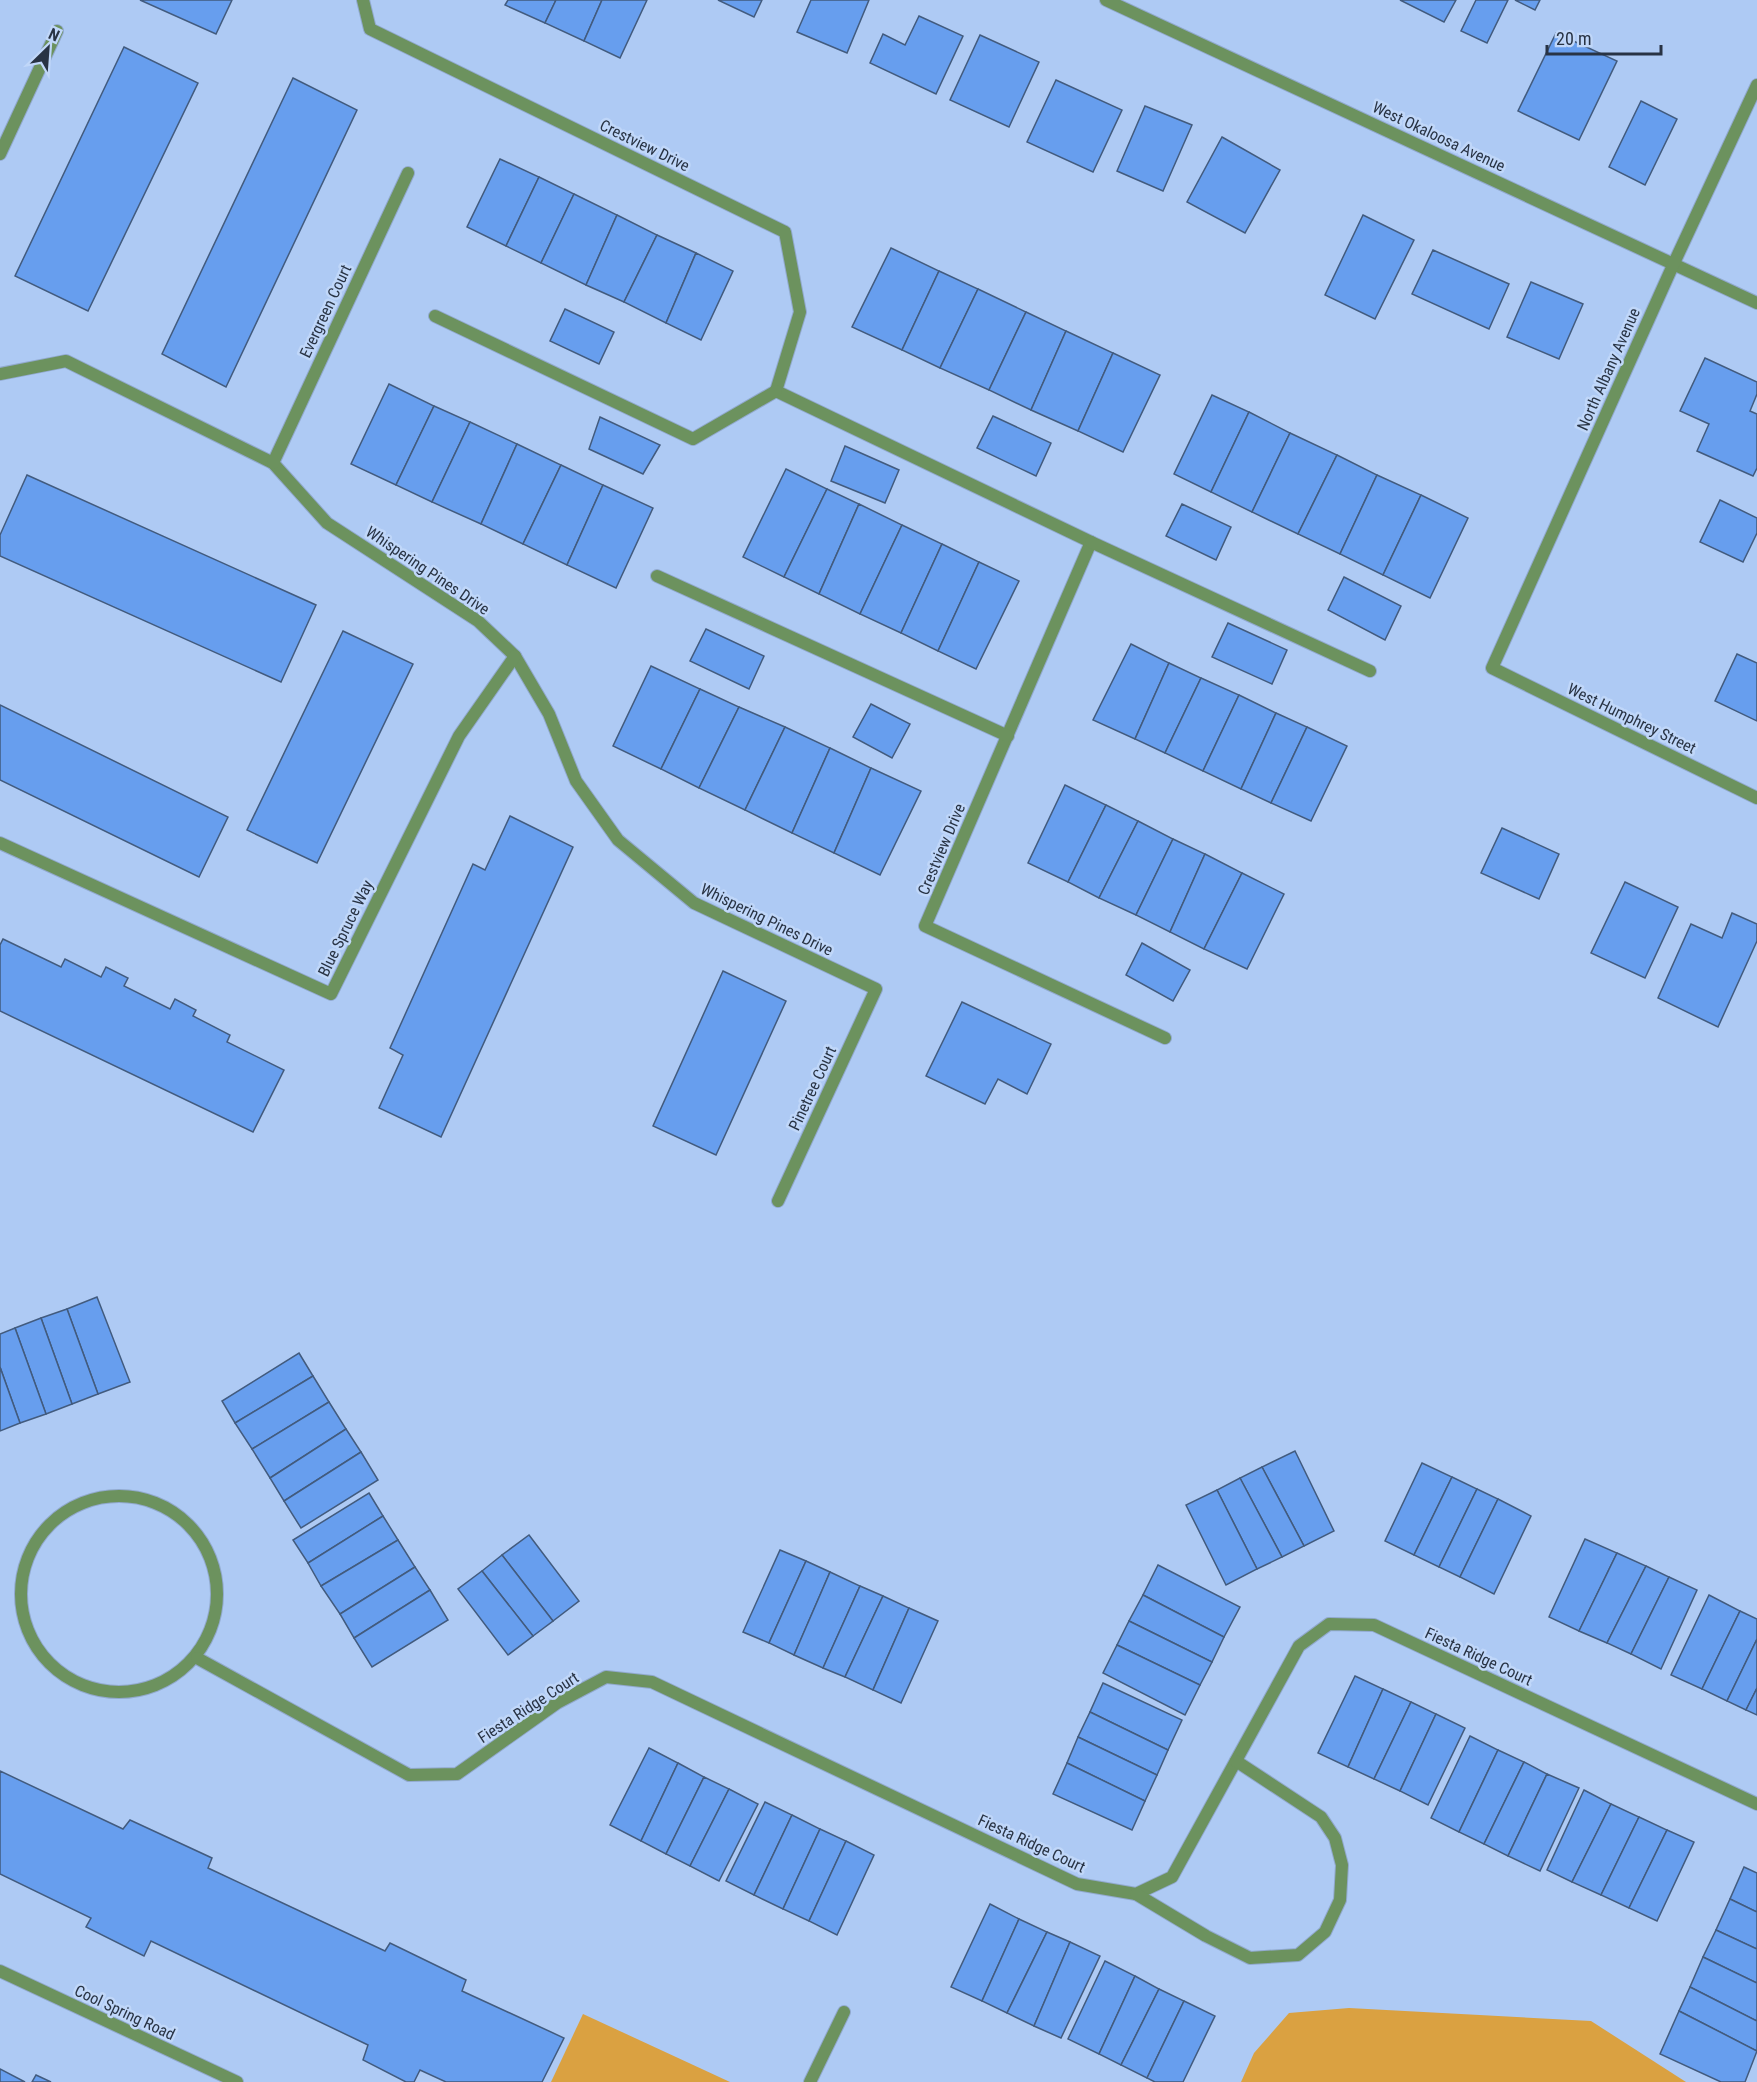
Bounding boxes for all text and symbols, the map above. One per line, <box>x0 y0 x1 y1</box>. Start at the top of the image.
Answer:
north arrow <box>18 18 78 78</box>
scale bar <box>1547 18 1661 56</box>
text: N <box>46 24 63 46</box>
text: 20 m <box>1556 28 1591 49</box>
street label: West Okaloosa Avenue <box>1369 97 1508 176</box>
street label: Crestview Drive <box>597 116 693 175</box>
street label: Evergreen Court <box>296 261 355 361</box>
street label: North Albany Avenue <box>1573 305 1644 433</box>
street label: Whispering Pines Drive <box>362 522 493 619</box>
street label: West Humphrey Street <box>1565 679 1699 758</box>
street label: Crestview Drive <box>914 801 969 898</box>
street label: Blue Spruce Way <box>314 877 377 979</box>
street label: Whispering Pines Drive <box>698 879 836 960</box>
street label: Pinetree Court <box>785 1043 840 1133</box>
street label: Fiesta Ridge Court <box>1422 1623 1536 1690</box>
street label: Fiesta Ridge Court <box>474 1668 582 1747</box>
street label: Fiesta Ridge Court <box>975 1810 1089 1877</box>
street label: Cool Spring Road <box>72 1981 178 2044</box>

